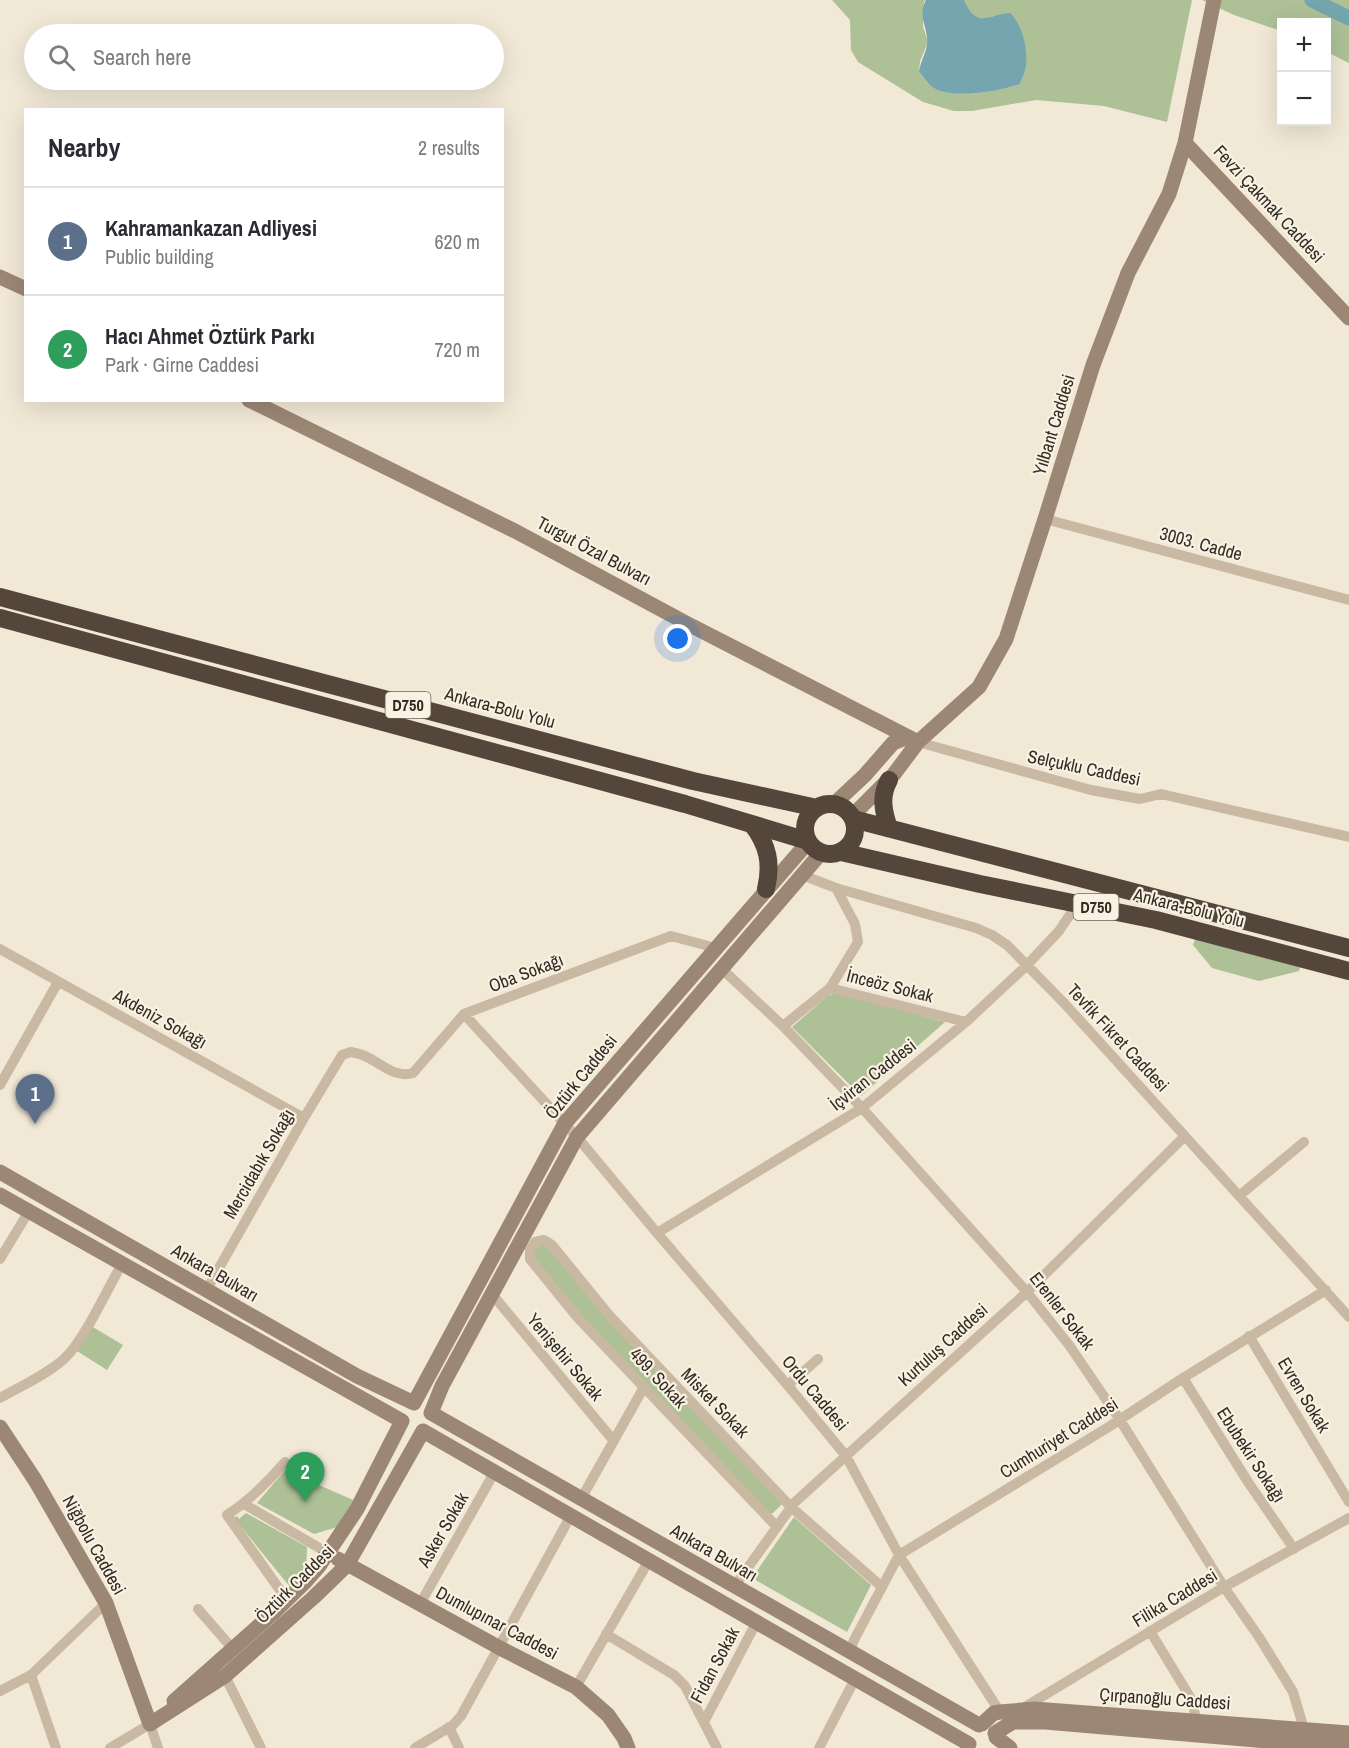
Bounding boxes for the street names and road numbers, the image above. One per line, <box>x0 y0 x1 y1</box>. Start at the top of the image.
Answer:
street label: Fevzi Çakmak Caddesi <box>1208 139 1331 268</box>
street label: Yılbant Caddesi <box>1026 371 1081 478</box>
street label: Turgut Özal Bulvarı <box>533 510 656 591</box>
street label: 3003. Cadde <box>1157 521 1245 567</box>
street label: Ankara-Bolu Yolu <box>441 681 558 734</box>
road number: D750 <box>386 692 430 718</box>
street label: Selçuklu Caddesi <box>1025 743 1143 792</box>
street label: Ankara-Bolu Yolu <box>1130 881 1247 933</box>
road number: D750 <box>1074 894 1118 920</box>
street label: Oba Sokağı <box>485 947 567 998</box>
street label: İnceöz Sokak <box>844 963 937 1009</box>
street label: Tevfik Fikret Caddesi <box>1062 978 1175 1097</box>
street label: Akdeniz Sokağı <box>108 982 212 1055</box>
street label: Öztürk Caddesi <box>539 1029 623 1124</box>
street label: İçviran Caddesi <box>824 1033 921 1116</box>
street label: Mercidabık Sokağı <box>217 1104 300 1223</box>
street label: Ankara Bulvarı <box>166 1237 263 1308</box>
street label: Erenler Sokak <box>1024 1266 1101 1355</box>
street label: Kurtuluş Caddesi <box>892 1297 993 1392</box>
street label: Yenişehir Sokak <box>521 1308 610 1406</box>
street label: 499. Sokak <box>624 1342 693 1414</box>
street label: Ordu Caddesi <box>776 1349 854 1436</box>
street label: Evren Sokak <box>1272 1352 1337 1438</box>
street label: Misket Sokak <box>676 1362 756 1444</box>
street label: Cumhuriyet Caddesi <box>995 1391 1123 1484</box>
street label: Ebubekir Sokağı <box>1211 1402 1292 1507</box>
street label: Asker Sokak <box>411 1487 474 1573</box>
street label: Niğbolu Caddesi <box>57 1491 132 1599</box>
street label: Ankara Bulvarı <box>665 1517 762 1588</box>
street label: Öztürk Caddesi <box>250 1539 340 1629</box>
street label: Filika Caddesi <box>1128 1562 1222 1633</box>
street label: Dumlupınar Caddesi <box>432 1580 563 1665</box>
street label: Fidan Sokak <box>684 1622 745 1707</box>
street label: Çırpanoğlu Caddesi <box>1099 1681 1231 1716</box>

